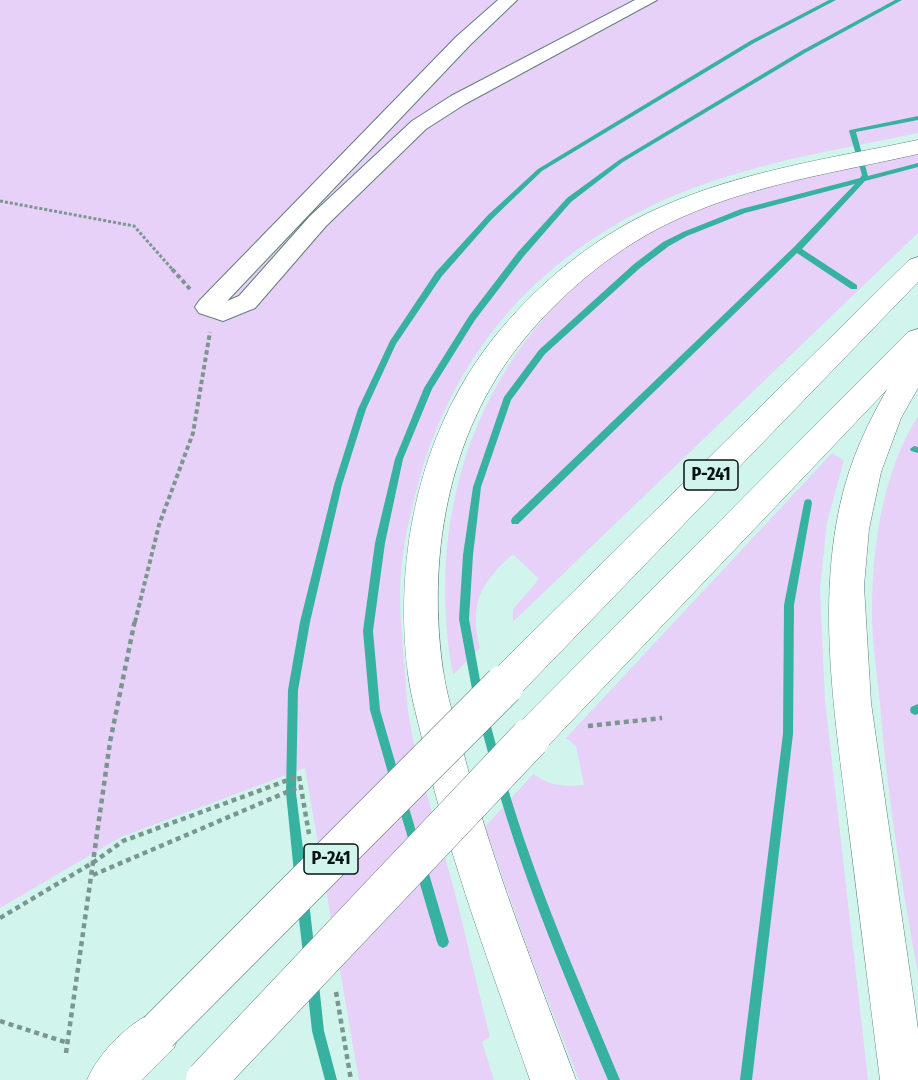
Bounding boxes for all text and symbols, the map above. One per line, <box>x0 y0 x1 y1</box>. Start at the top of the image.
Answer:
road number: Р-241 <box>684 460 738 490</box>
road number: Р-241 <box>304 844 358 874</box>

